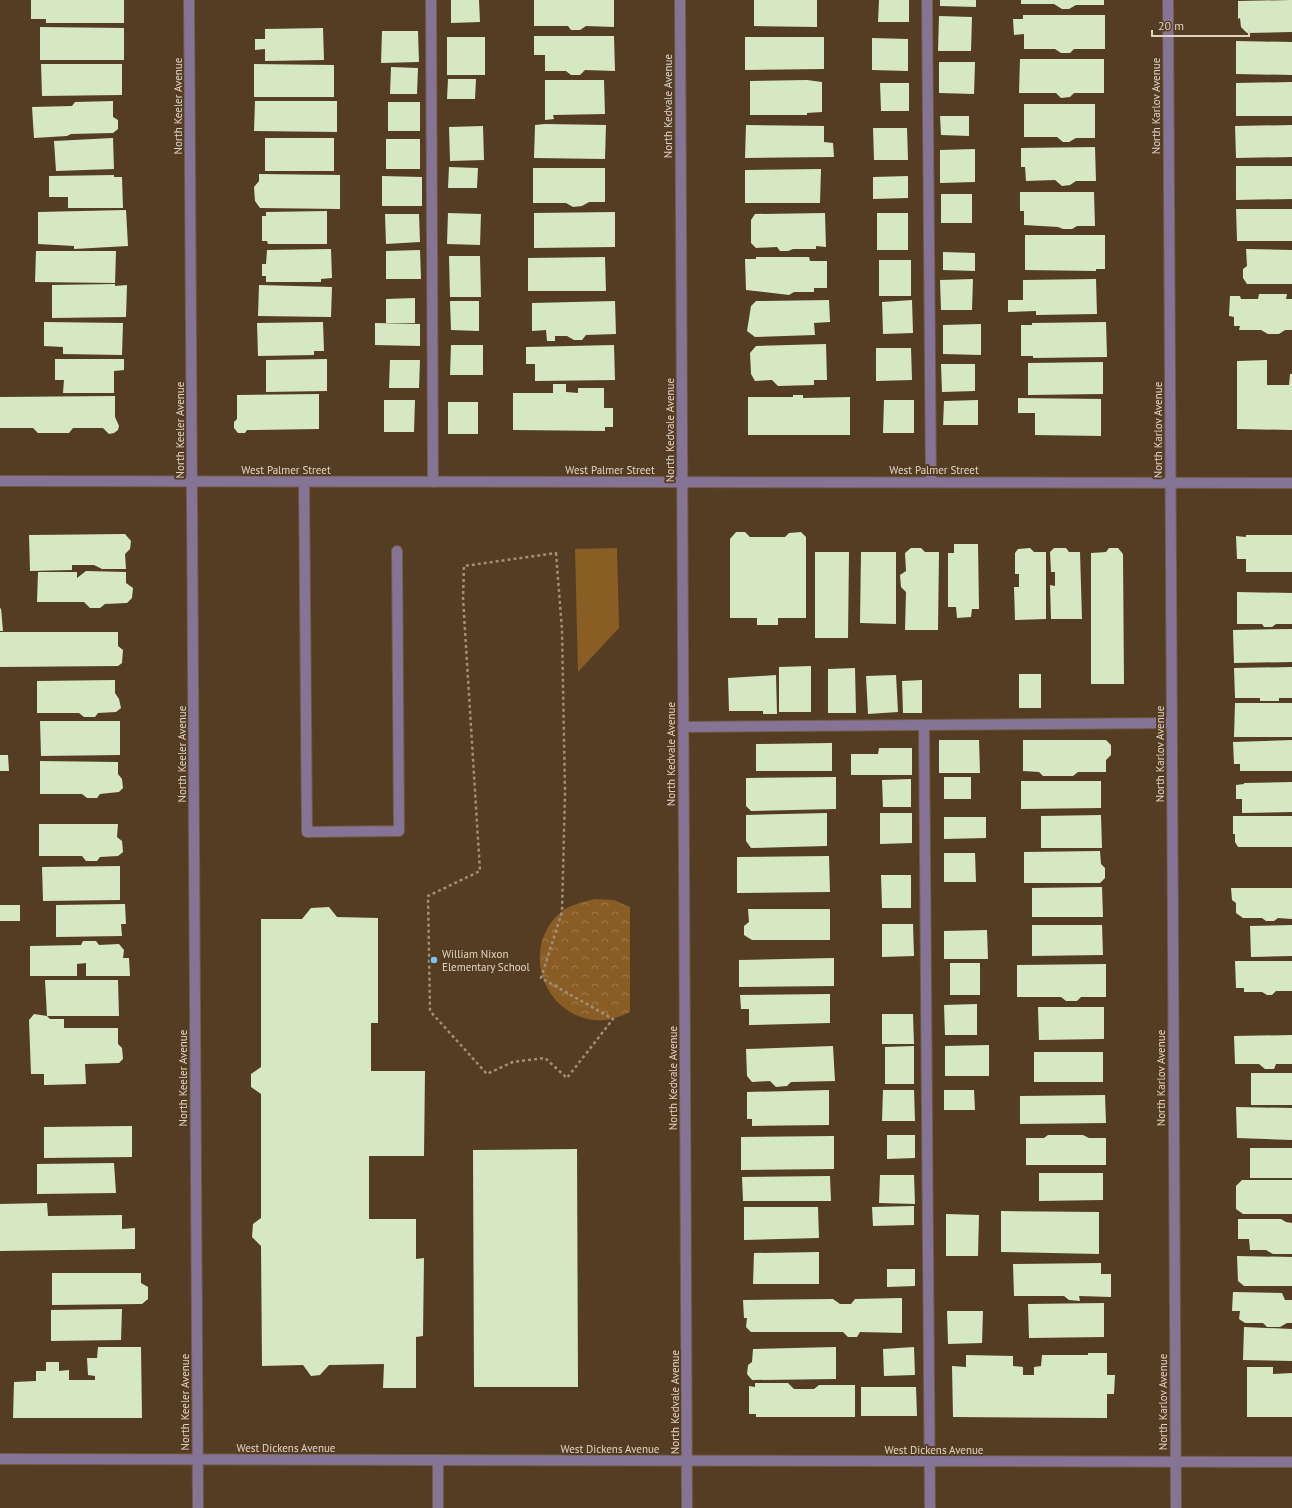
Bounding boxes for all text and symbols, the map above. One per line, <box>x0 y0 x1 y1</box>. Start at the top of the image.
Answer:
scale bar <box>1152 12 1249 38</box>
text: 20 m <box>1158 18 1184 33</box>
street label: North Kedvale Avenue <box>661 53 675 158</box>
street label: North Keeler Avenue <box>171 57 185 154</box>
street label: North Karlov Avenue <box>1149 57 1163 154</box>
street label: North Kedvale Avenue <box>663 377 677 482</box>
street label: North Keeler Avenue <box>173 381 187 478</box>
street label: North Karlov Avenue <box>1151 381 1165 478</box>
street label: West Palmer Street <box>241 463 331 477</box>
street label: West Palmer Street <box>565 463 655 477</box>
street label: West Palmer Street <box>889 463 979 477</box>
street label: North Kedvale Avenue <box>664 701 678 806</box>
street label: North Keeler Avenue <box>175 705 189 802</box>
street label: North Karlov Avenue <box>1153 705 1167 802</box>
place label: William Nixon Elementary School <box>442 947 530 974</box>
marker: William Nixon Elementary School <box>429 955 439 965</box>
street label: North Kedvale Avenue <box>666 1025 680 1130</box>
street label: North Keeler Avenue <box>176 1029 190 1126</box>
street label: North Karlov Avenue <box>1154 1029 1168 1126</box>
street label: North Kedvale Avenue <box>668 1349 682 1454</box>
street label: North Keeler Avenue <box>178 1353 192 1450</box>
street label: North Karlov Avenue <box>1156 1353 1170 1450</box>
street label: West Dickens Avenue <box>237 1441 336 1455</box>
street label: West Dickens Avenue <box>561 1442 660 1456</box>
street label: West Dickens Avenue <box>885 1443 984 1457</box>

